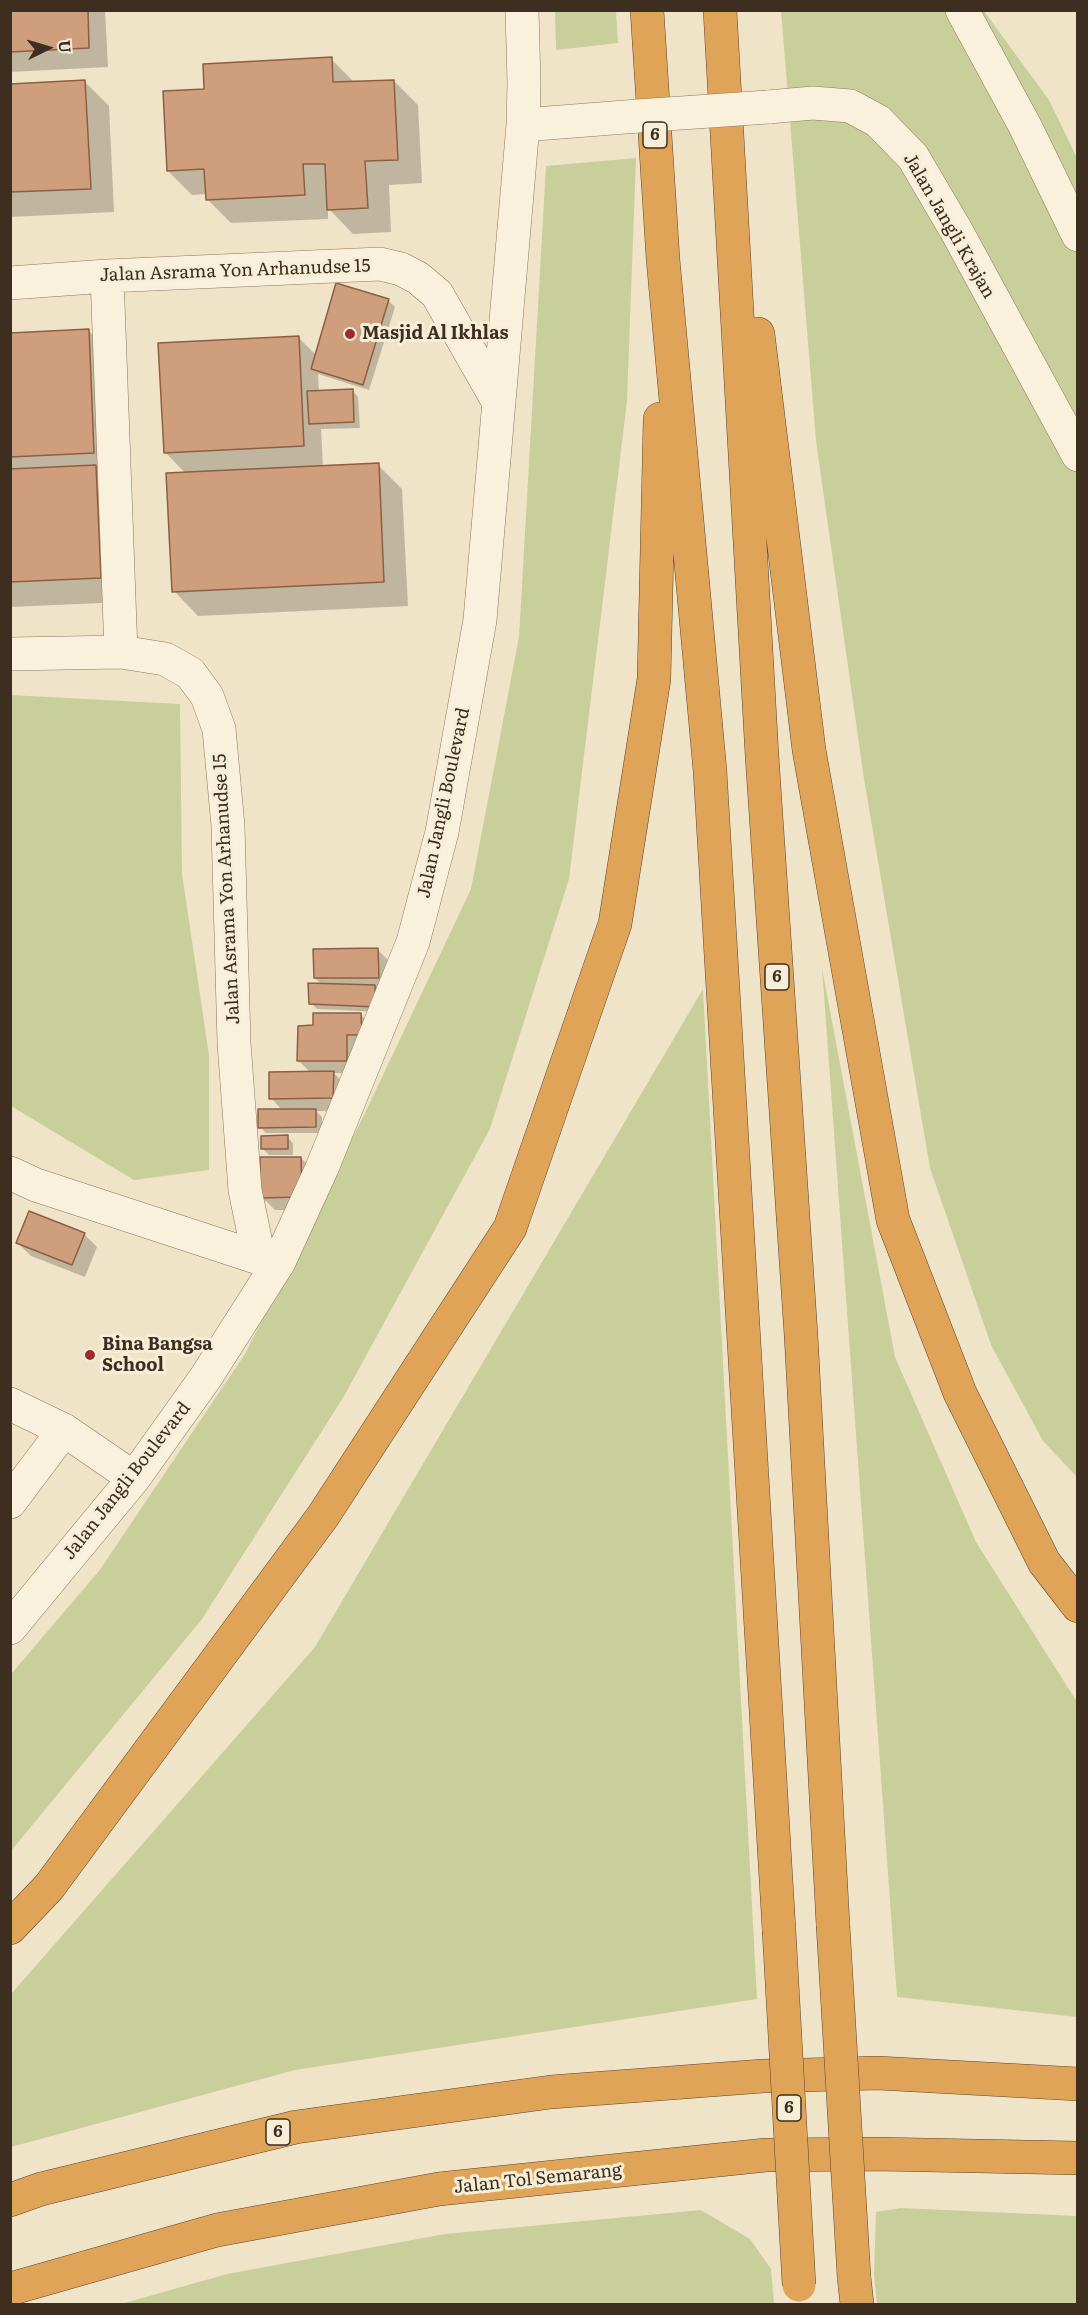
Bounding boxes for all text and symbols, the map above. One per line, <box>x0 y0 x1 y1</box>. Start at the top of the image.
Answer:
north arrow <box>18 18 78 78</box>
text: U <box>53 39 78 54</box>
road number: 6 <box>643 122 667 148</box>
street label: Jalan Jangli Krajan <box>899 149 999 303</box>
street label: Jalan Asrama Yon Arhanudse 15 <box>99 255 371 287</box>
place label: Masjid Al Ikhlas <box>362 323 508 345</box>
marker: Masjid Al Ikhlas <box>343 327 357 341</box>
street label: Jalan Jangli Boulevard <box>413 706 475 900</box>
street label: Jalan Asrama Yon Arhanudse 15 <box>209 753 245 1025</box>
road number: 6 <box>765 964 789 990</box>
place label: Bina Bangsa School <box>102 1334 213 1376</box>
marker: Bina Bangsa School <box>83 1348 97 1362</box>
street label: Jalan Jangli Boulevard <box>59 1398 195 1564</box>
road number: 6 <box>777 2095 801 2121</box>
road number: 6 <box>266 2119 290 2145</box>
street label: Jalan Tol Semarang <box>453 2159 623 2199</box>

